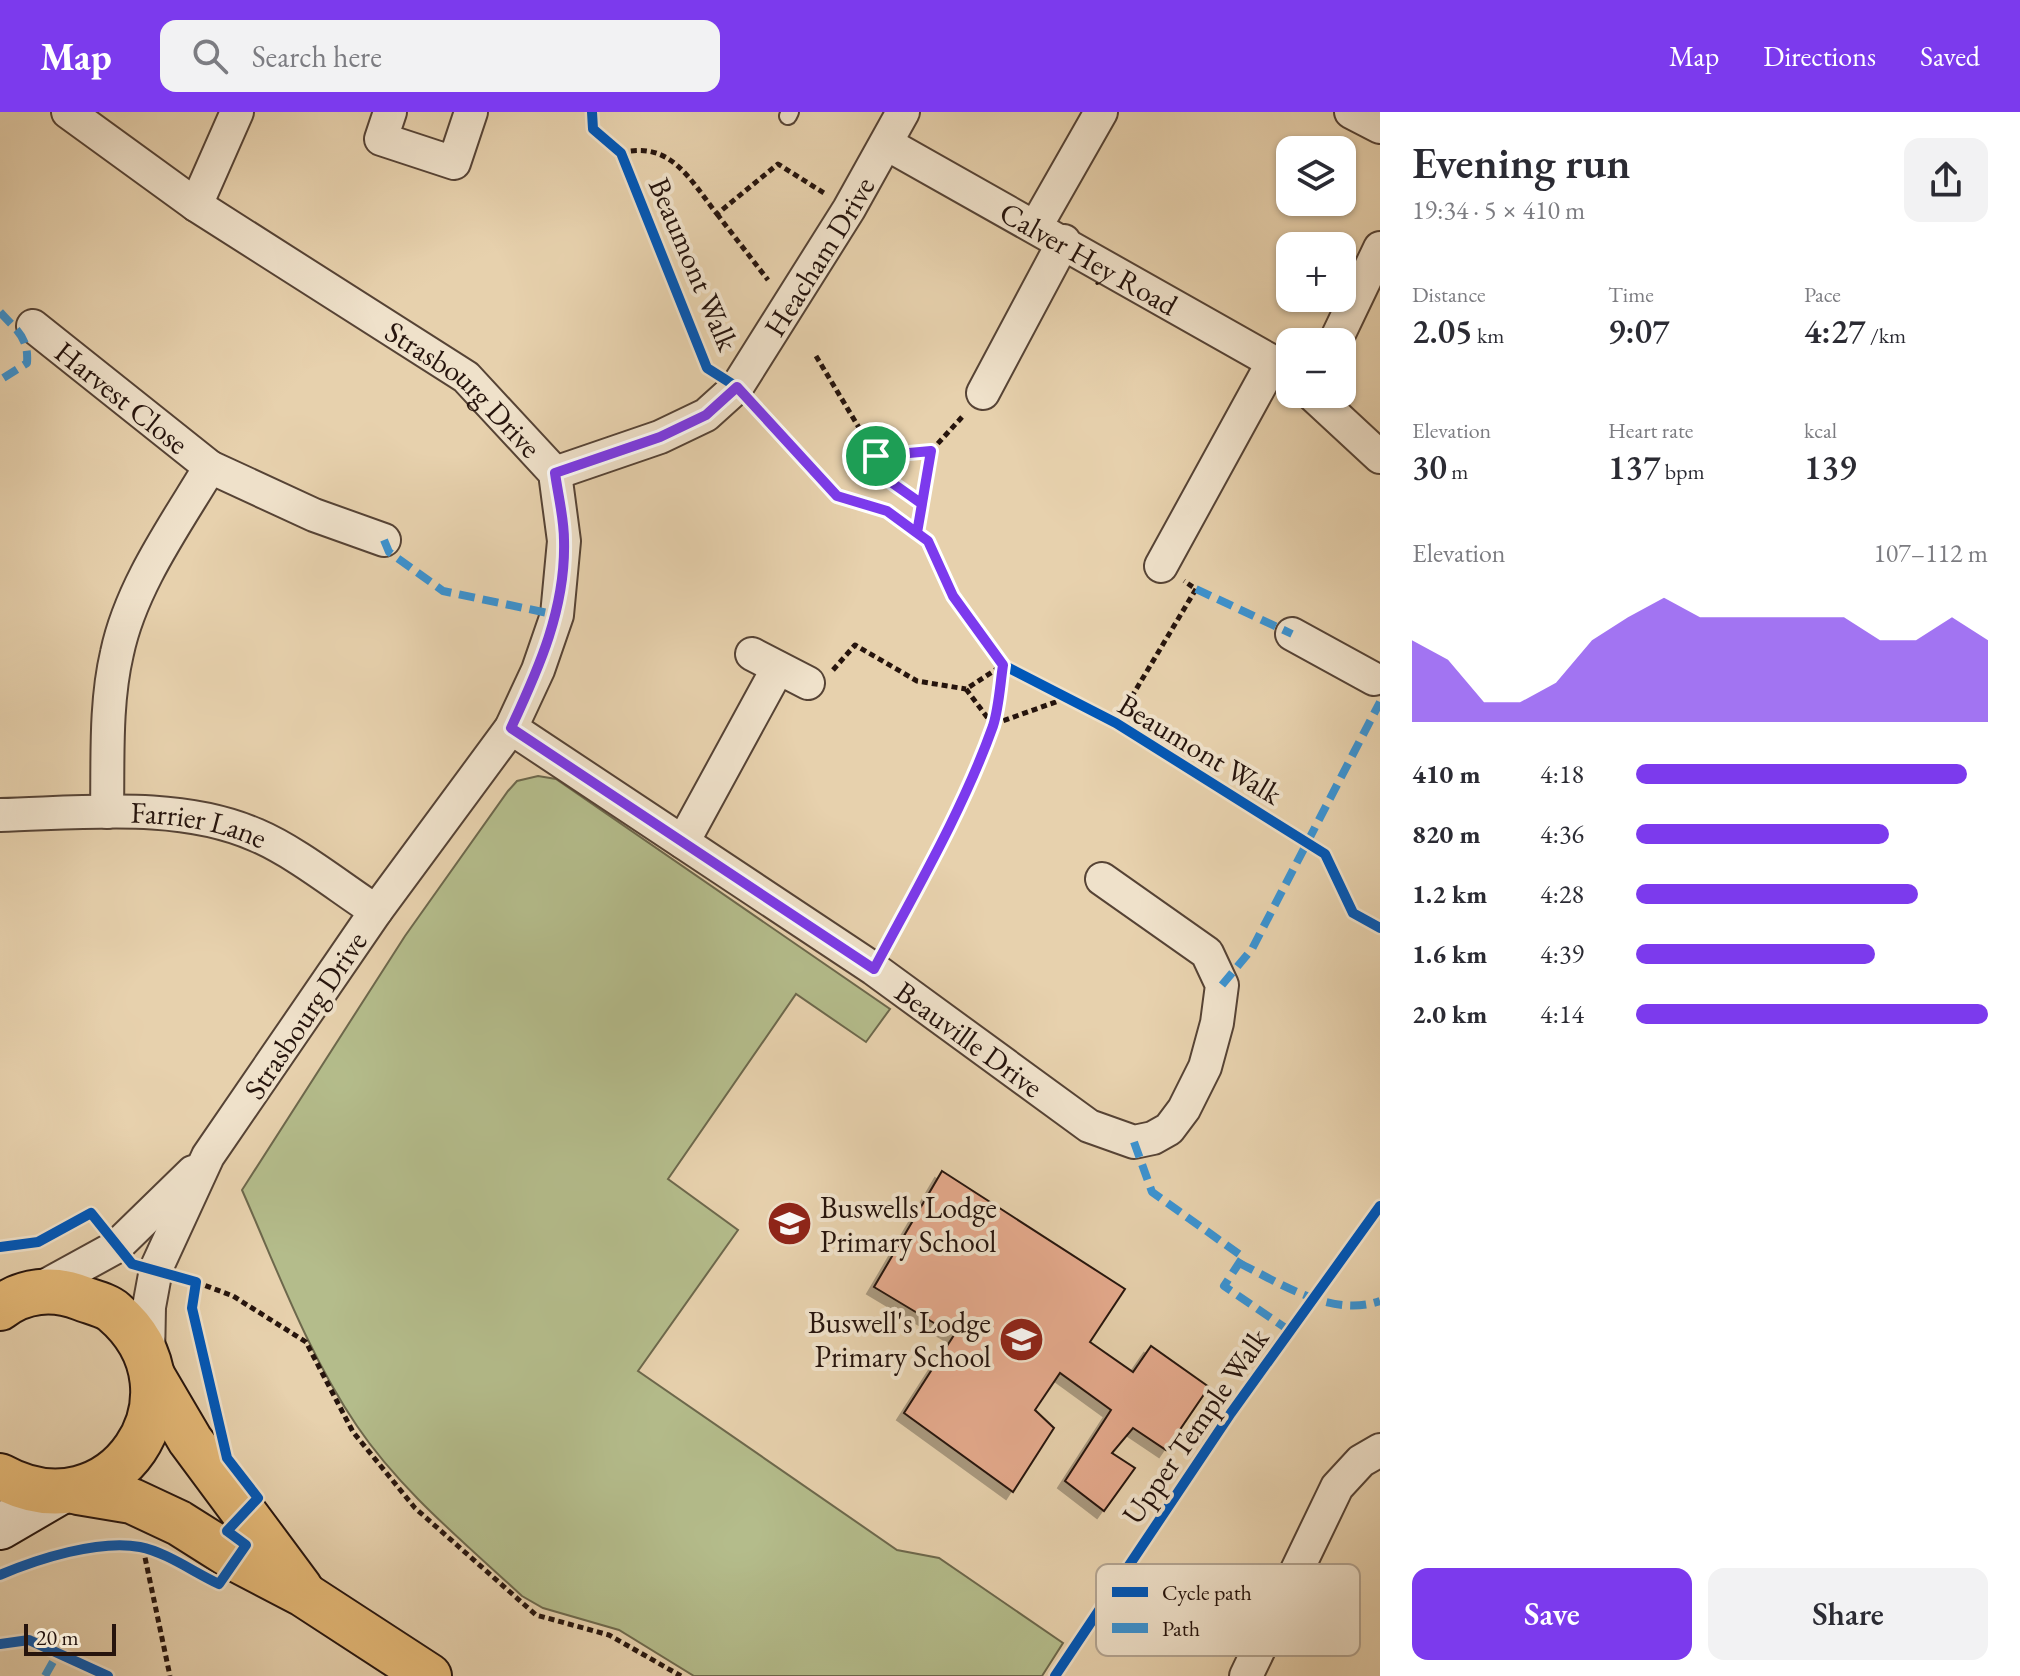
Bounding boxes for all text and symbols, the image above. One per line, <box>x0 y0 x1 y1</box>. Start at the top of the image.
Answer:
search box <box>160 20 720 92</box>
text: Map <box>40 32 112 81</box>
icon: search <box>188 34 232 78</box>
text: Search here <box>252 37 382 76</box>
text: Map <box>1669 38 1719 74</box>
text: Directions <box>1763 38 1876 74</box>
text: Saved <box>1920 38 1980 74</box>
text: Evening run <box>1412 134 1631 191</box>
map controls <box>1276 136 1356 408</box>
button: layers <box>1276 136 1356 216</box>
button: share <box>1904 138 1988 222</box>
street label: Heacham Drive <box>754 169 883 343</box>
street label: Beaumont Walk <box>640 172 748 357</box>
street label: Calver Hey Road <box>993 192 1186 324</box>
text: 19:34 · 5 × 410 m <box>1412 193 1585 227</box>
button: + <box>1276 232 1356 312</box>
text: Distance <box>1412 280 1485 309</box>
text: Time <box>1608 280 1654 309</box>
text: Pace <box>1804 280 1841 309</box>
text: 2.05 <box>1412 309 1473 353</box>
text: 9:07 <box>1608 309 1670 353</box>
text: 4:27 <box>1804 309 1866 353</box>
street label: Strasbourg Drive <box>378 311 550 466</box>
text: km <box>1473 321 1504 350</box>
text: /km <box>1866 321 1906 350</box>
button: − <box>1276 328 1356 408</box>
street label: Harvest Close <box>47 332 197 462</box>
text: Elevation <box>1412 416 1491 445</box>
text: Heart rate <box>1608 416 1693 445</box>
text: kcal <box>1804 416 1837 445</box>
pin <box>842 422 910 490</box>
icon: arrive <box>854 434 898 478</box>
text: 30 <box>1412 445 1447 489</box>
text: 137 <box>1608 445 1660 489</box>
text: 139 <box>1804 445 1856 489</box>
text: m <box>1447 457 1468 486</box>
text: bpm <box>1660 457 1705 486</box>
text: Elevation <box>1412 536 1506 570</box>
text: 107–112 m <box>1873 536 1988 570</box>
street label: Beaumont Walk <box>1111 685 1290 814</box>
text: 410 m <box>1412 757 1480 791</box>
text: 4:18 <box>1540 757 1584 791</box>
street label: Farrier Lane <box>130 792 273 857</box>
text: 820 m <box>1412 817 1480 851</box>
text: 4:36 <box>1540 817 1584 851</box>
text: 1.2 km <box>1412 877 1487 911</box>
text: 4:28 <box>1540 877 1584 911</box>
street label: Strasbourg Drive <box>235 924 375 1106</box>
text: 1.6 km <box>1412 937 1487 971</box>
text: 4:39 <box>1540 937 1584 971</box>
street label: Beauville Drive <box>888 972 1051 1106</box>
text: 2.0 km <box>1412 997 1487 1031</box>
text: 4:14 <box>1540 997 1584 1031</box>
place label: Buswells Lodge Primary School <box>820 1188 997 1261</box>
school or university icon: Buswells Lodge Primary School <box>765 1200 813 1248</box>
place label: Buswell's Lodge Primary School <box>808 1303 991 1376</box>
school or university icon: Buswell's Lodge Primary School <box>998 1315 1046 1363</box>
street label: Upper Temple Walk <box>1113 1320 1278 1532</box>
legend <box>1096 1564 1360 1656</box>
button: Save <box>1412 1568 1692 1660</box>
button: Share <box>1708 1568 1988 1660</box>
text: Cycle path <box>1162 1578 1252 1607</box>
text: Path <box>1162 1614 1200 1643</box>
scale bar <box>24 1620 116 1656</box>
text: 20 m <box>36 1623 79 1652</box>

